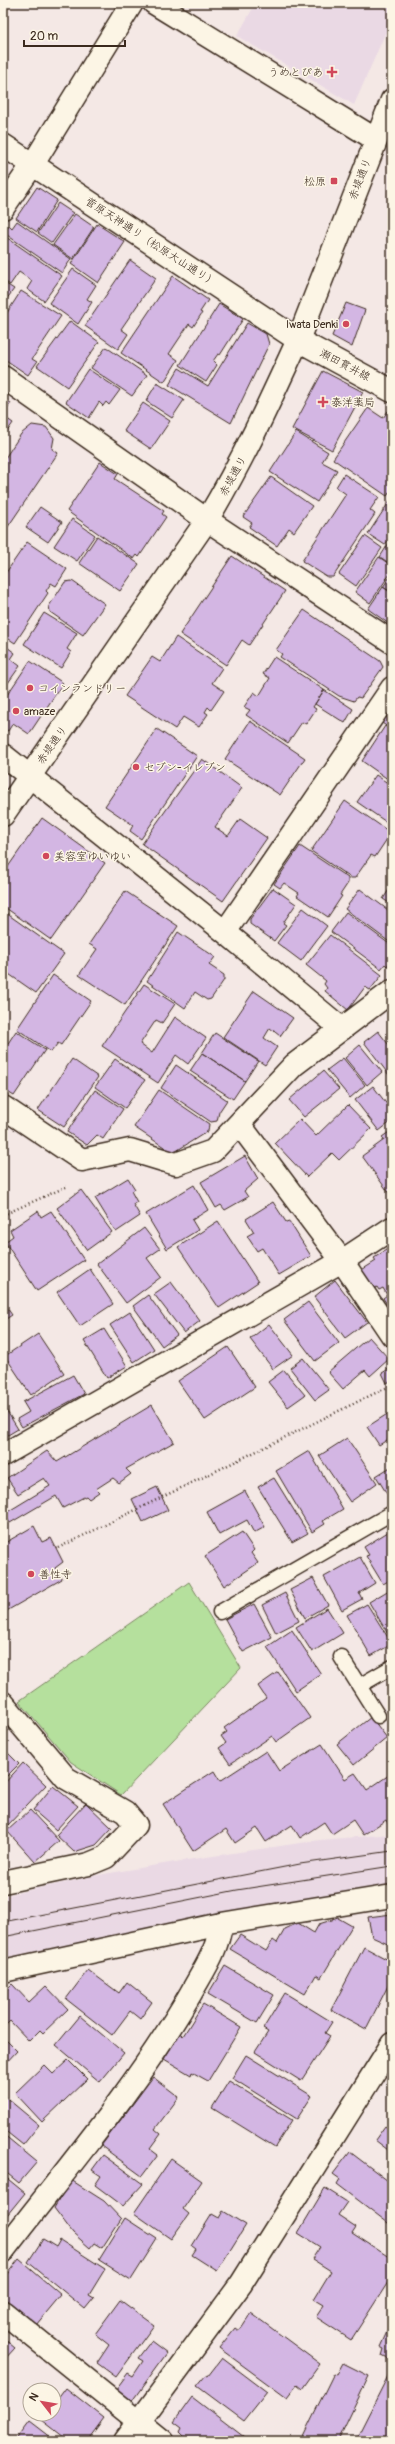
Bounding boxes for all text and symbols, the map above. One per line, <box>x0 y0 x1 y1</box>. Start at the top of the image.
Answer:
scale bar <box>24 22 125 48</box>
text: 20 m <box>30 29 59 44</box>
place label: うめとぴあ <box>268 66 323 79</box>
marker: うめとぴあ <box>326 66 338 78</box>
street label: 赤堤通り <box>346 156 374 202</box>
place label: 松原 <box>304 175 326 188</box>
marker: 松原 <box>329 176 339 186</box>
street label: 菅原天神通り（松原大山通り） <box>83 195 219 289</box>
place label: Iwata Denki <box>286 318 338 331</box>
marker: Iwata Denki <box>341 319 351 329</box>
street label: 瀬田貫井線 <box>318 346 372 384</box>
place label: 泰洋薬局 <box>331 396 375 409</box>
marker: 泰洋薬局 <box>318 397 328 407</box>
street label: 赤堤通り <box>217 454 249 498</box>
place label: コインランドリー <box>38 682 126 695</box>
marker: コインランドリー <box>25 683 35 693</box>
place label: amaze <box>24 705 56 718</box>
marker: amaze <box>11 706 21 716</box>
street label: 赤堤通り <box>34 723 70 767</box>
place label: セブン-イレブン <box>144 761 226 774</box>
marker: セブン-イレブン <box>131 762 141 772</box>
place label: 美容室ゆいゆい <box>54 850 131 863</box>
marker: 美容室ゆいゆい <box>41 851 51 861</box>
place label: 善性寺 <box>39 1568 72 1581</box>
marker: 善性寺 <box>26 1569 36 1579</box>
north arrow <box>22 2382 62 2422</box>
text: N <box>26 2390 42 2404</box>

